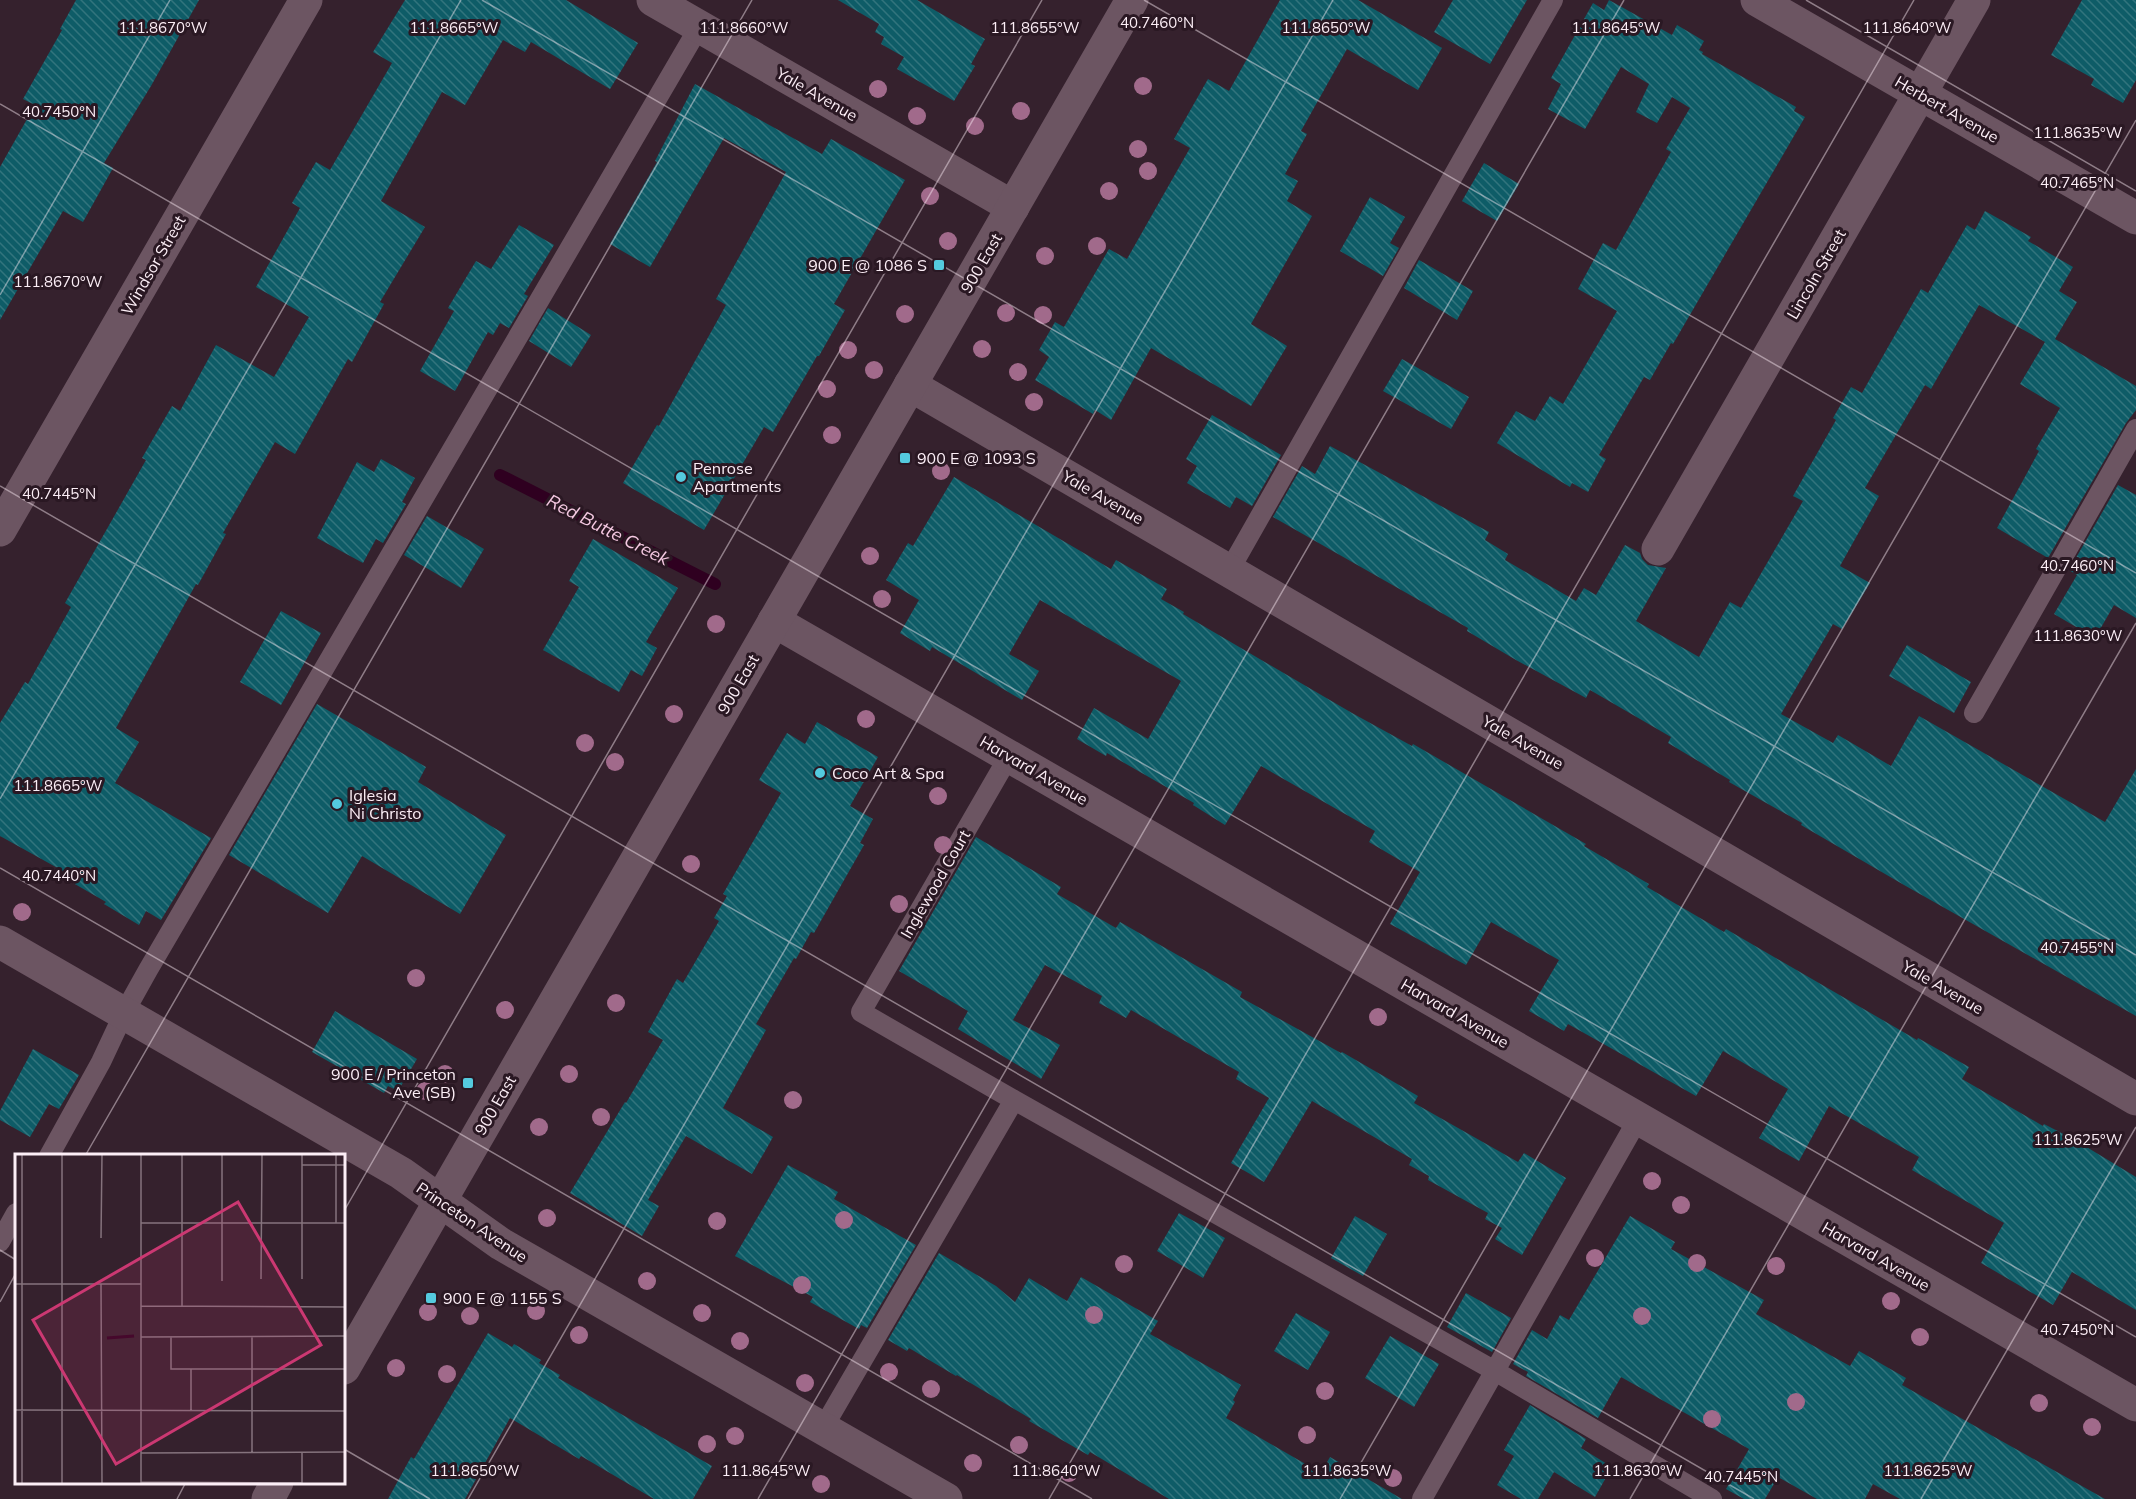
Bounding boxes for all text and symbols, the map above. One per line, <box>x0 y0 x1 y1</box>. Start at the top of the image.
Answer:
text: 40.7460°N <box>1120 13 1194 32</box>
text: 111.8670°W <box>119 18 208 37</box>
text: 111.8665°W <box>410 18 499 37</box>
text: 111.8660°W <box>700 18 789 37</box>
text: 111.8655°W <box>991 18 1080 37</box>
text: 111.8650°W <box>1282 18 1371 37</box>
text: 111.8645°W <box>1572 18 1661 37</box>
text: 111.8640°W <box>1863 18 1952 37</box>
street label: Yale Avenue <box>772 62 861 125</box>
street label: Herbert Avenue <box>1891 71 2003 147</box>
text: 40.7450°N <box>22 102 96 121</box>
text: 111.8635°W <box>2034 123 2123 142</box>
text: 40.7465°N <box>2040 173 2114 192</box>
street label: Windsor Street <box>116 211 190 318</box>
street label: Lincoln Street <box>1782 225 1850 322</box>
street label: 900 East <box>956 229 1006 296</box>
place label: 900 E @ 1086 S <box>808 255 927 275</box>
marker: 900 E @ 1086 S <box>932 258 946 272</box>
text: 111.8670°W <box>14 272 103 291</box>
place label: 900 E @ 1093 S <box>917 448 1036 468</box>
marker: 900 E @ 1093 S <box>898 451 912 465</box>
place label: Penrose Apartments <box>693 458 782 496</box>
street label: Yale Avenue <box>1058 465 1147 528</box>
marker: Penrose Apartments <box>674 470 688 484</box>
text: 40.7445°N <box>22 484 96 503</box>
water label: Red Butte Creek <box>543 489 674 571</box>
text: 40.7460°N <box>2040 556 2114 575</box>
text: 111.8630°W <box>2034 626 2123 645</box>
street label: 900 East <box>713 650 763 717</box>
street label: Yale Avenue <box>1478 710 1567 773</box>
street label: Harvard Avenue <box>976 731 1092 809</box>
place label: Coco Art & Spa <box>832 763 944 783</box>
marker: Coco Art & Spa <box>813 766 827 780</box>
text: 111.8665°W <box>14 776 103 795</box>
place label: Iglesia Ni Christo <box>349 785 421 823</box>
marker: Iglesia Ni Christo <box>330 797 344 811</box>
street label: Inglewood Court <box>896 826 974 942</box>
text: 40.7440°N <box>22 866 96 885</box>
text: 40.7455°N <box>2040 938 2114 957</box>
street label: Yale Avenue <box>1898 955 1987 1018</box>
street label: Harvard Avenue <box>1397 974 1513 1052</box>
place label: 900 E / Princeton Ave (SB) <box>331 1064 456 1102</box>
street label: 900 East <box>470 1071 520 1138</box>
marker: 900 E / Princeton Ave (SB) <box>461 1076 475 1090</box>
text: 111.8625°W <box>2034 1130 2123 1149</box>
inset map <box>15 1154 345 1484</box>
street label: Princeton Avenue <box>413 1177 531 1267</box>
street label: Harvard Avenue <box>1818 1217 1934 1295</box>
place label: 900 E @ 1155 S <box>443 1288 562 1308</box>
marker: 900 E @ 1155 S <box>424 1291 438 1305</box>
text: 40.7450°N <box>2040 1320 2114 1339</box>
text: 111.8650°W <box>431 1461 520 1480</box>
text: 111.8645°W <box>722 1461 811 1480</box>
text: 111.8640°W <box>1012 1461 1101 1480</box>
text: 111.8635°W <box>1303 1461 1392 1480</box>
text: 111.8630°W <box>1594 1461 1683 1480</box>
text: 111.8625°W <box>1884 1461 1973 1480</box>
text: 40.7445°N <box>1704 1467 1778 1486</box>

